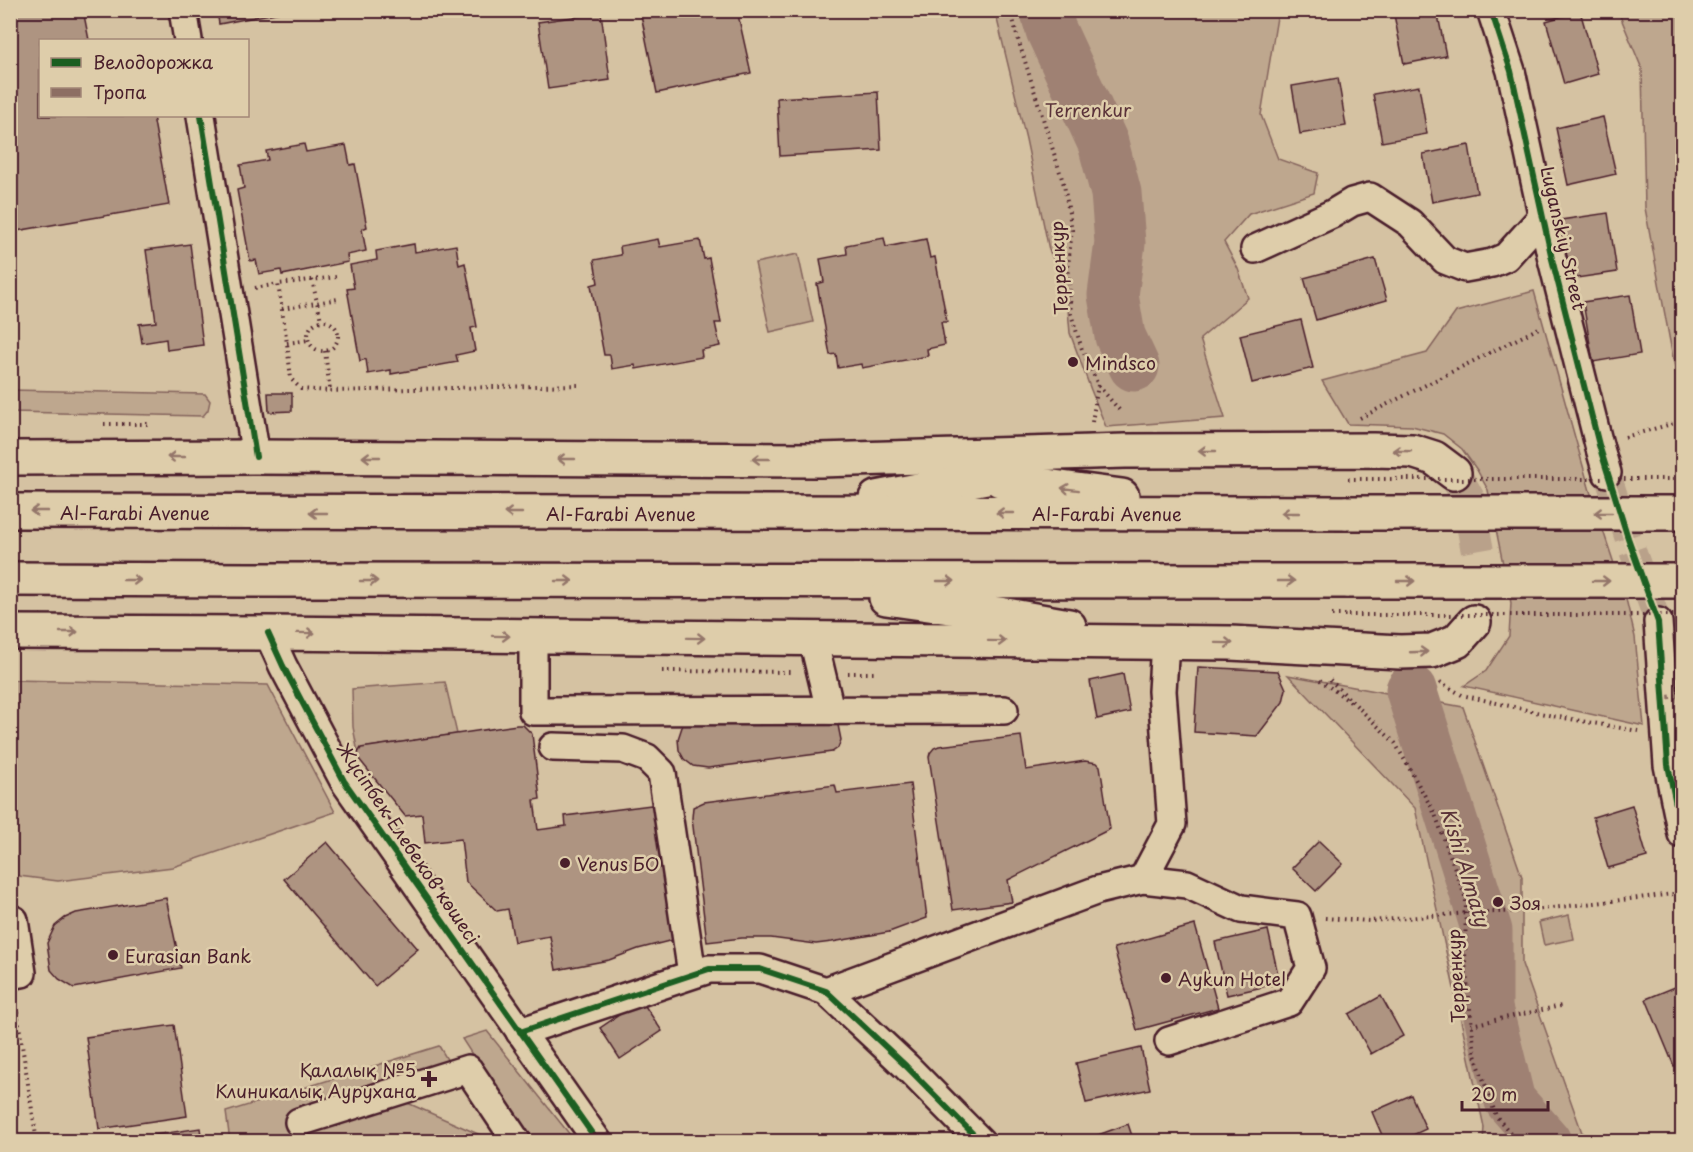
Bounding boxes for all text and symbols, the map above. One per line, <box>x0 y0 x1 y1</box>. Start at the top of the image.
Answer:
legend <box>39 39 249 117</box>
text: Велодорожка <box>93 48 214 75</box>
text: Тропа <box>93 78 146 105</box>
park label: Terrenkur <box>1045 96 1132 123</box>
street label: Luganskiy Street <box>1534 164 1594 312</box>
street label: Терренкур <box>1042 220 1074 316</box>
place label: Mindsco <box>1085 349 1156 376</box>
marker: Mindsco <box>1066 355 1080 369</box>
one-way arrow <box>1197 445 1217 456</box>
one-way arrow <box>1392 445 1412 457</box>
one-way arrow <box>167 451 187 463</box>
one-way arrow <box>362 452 382 463</box>
one-way arrow <box>557 453 577 464</box>
one-way arrow <box>752 453 772 465</box>
one-way arrow <box>1060 483 1080 494</box>
street label: Al-Farabi Avenue <box>60 499 210 526</box>
street label: Al-Farabi Avenue <box>546 500 696 527</box>
street label: Al-Farabi Avenue <box>1032 500 1182 527</box>
one-way arrow <box>30 505 50 517</box>
one-way arrow <box>309 507 329 519</box>
one-way arrow <box>504 507 524 519</box>
one-way arrow <box>996 507 1016 519</box>
one-way arrow <box>1280 507 1300 519</box>
one-way arrow <box>1594 507 1614 519</box>
one-way arrow <box>121 574 141 586</box>
one-way arrow <box>358 575 378 587</box>
one-way arrow <box>553 575 573 587</box>
one-way arrow <box>936 575 956 587</box>
one-way arrow <box>1276 575 1296 587</box>
one-way arrow <box>1396 575 1416 587</box>
one-way arrow <box>1591 575 1611 587</box>
one-way arrow <box>58 626 78 638</box>
one-way arrow <box>295 627 315 639</box>
one-way arrow <box>490 630 510 641</box>
one-way arrow <box>685 632 705 644</box>
one-way arrow <box>987 635 1007 647</box>
one-way arrow <box>1213 637 1233 649</box>
one-way arrow <box>1408 646 1428 657</box>
street label: Жүсіпбек Елебеков көшесі <box>331 737 487 949</box>
water label: Kіshі Almaty <box>1434 804 1499 932</box>
place label: Venus БО <box>577 850 660 877</box>
marker: Venus БО <box>558 856 572 870</box>
place label: Зоя <box>1510 889 1541 916</box>
marker: Зоя <box>1491 895 1505 909</box>
street label: Терренкур <box>1439 928 1471 1024</box>
place label: Eurasian Bank <box>125 942 251 969</box>
marker: Eurasian Bank <box>106 948 120 962</box>
place label: Aykun Hotel <box>1178 965 1286 992</box>
marker: Aykun Hotel <box>1159 971 1173 985</box>
place label: Қалалық №5 Клиникалық Аурухана <box>215 1056 417 1104</box>
marker: Қалалық №5 Клиникалық Аурухана <box>420 1070 438 1088</box>
scale bar <box>1462 1074 1548 1112</box>
text: 20 m <box>1471 1080 1517 1107</box>

